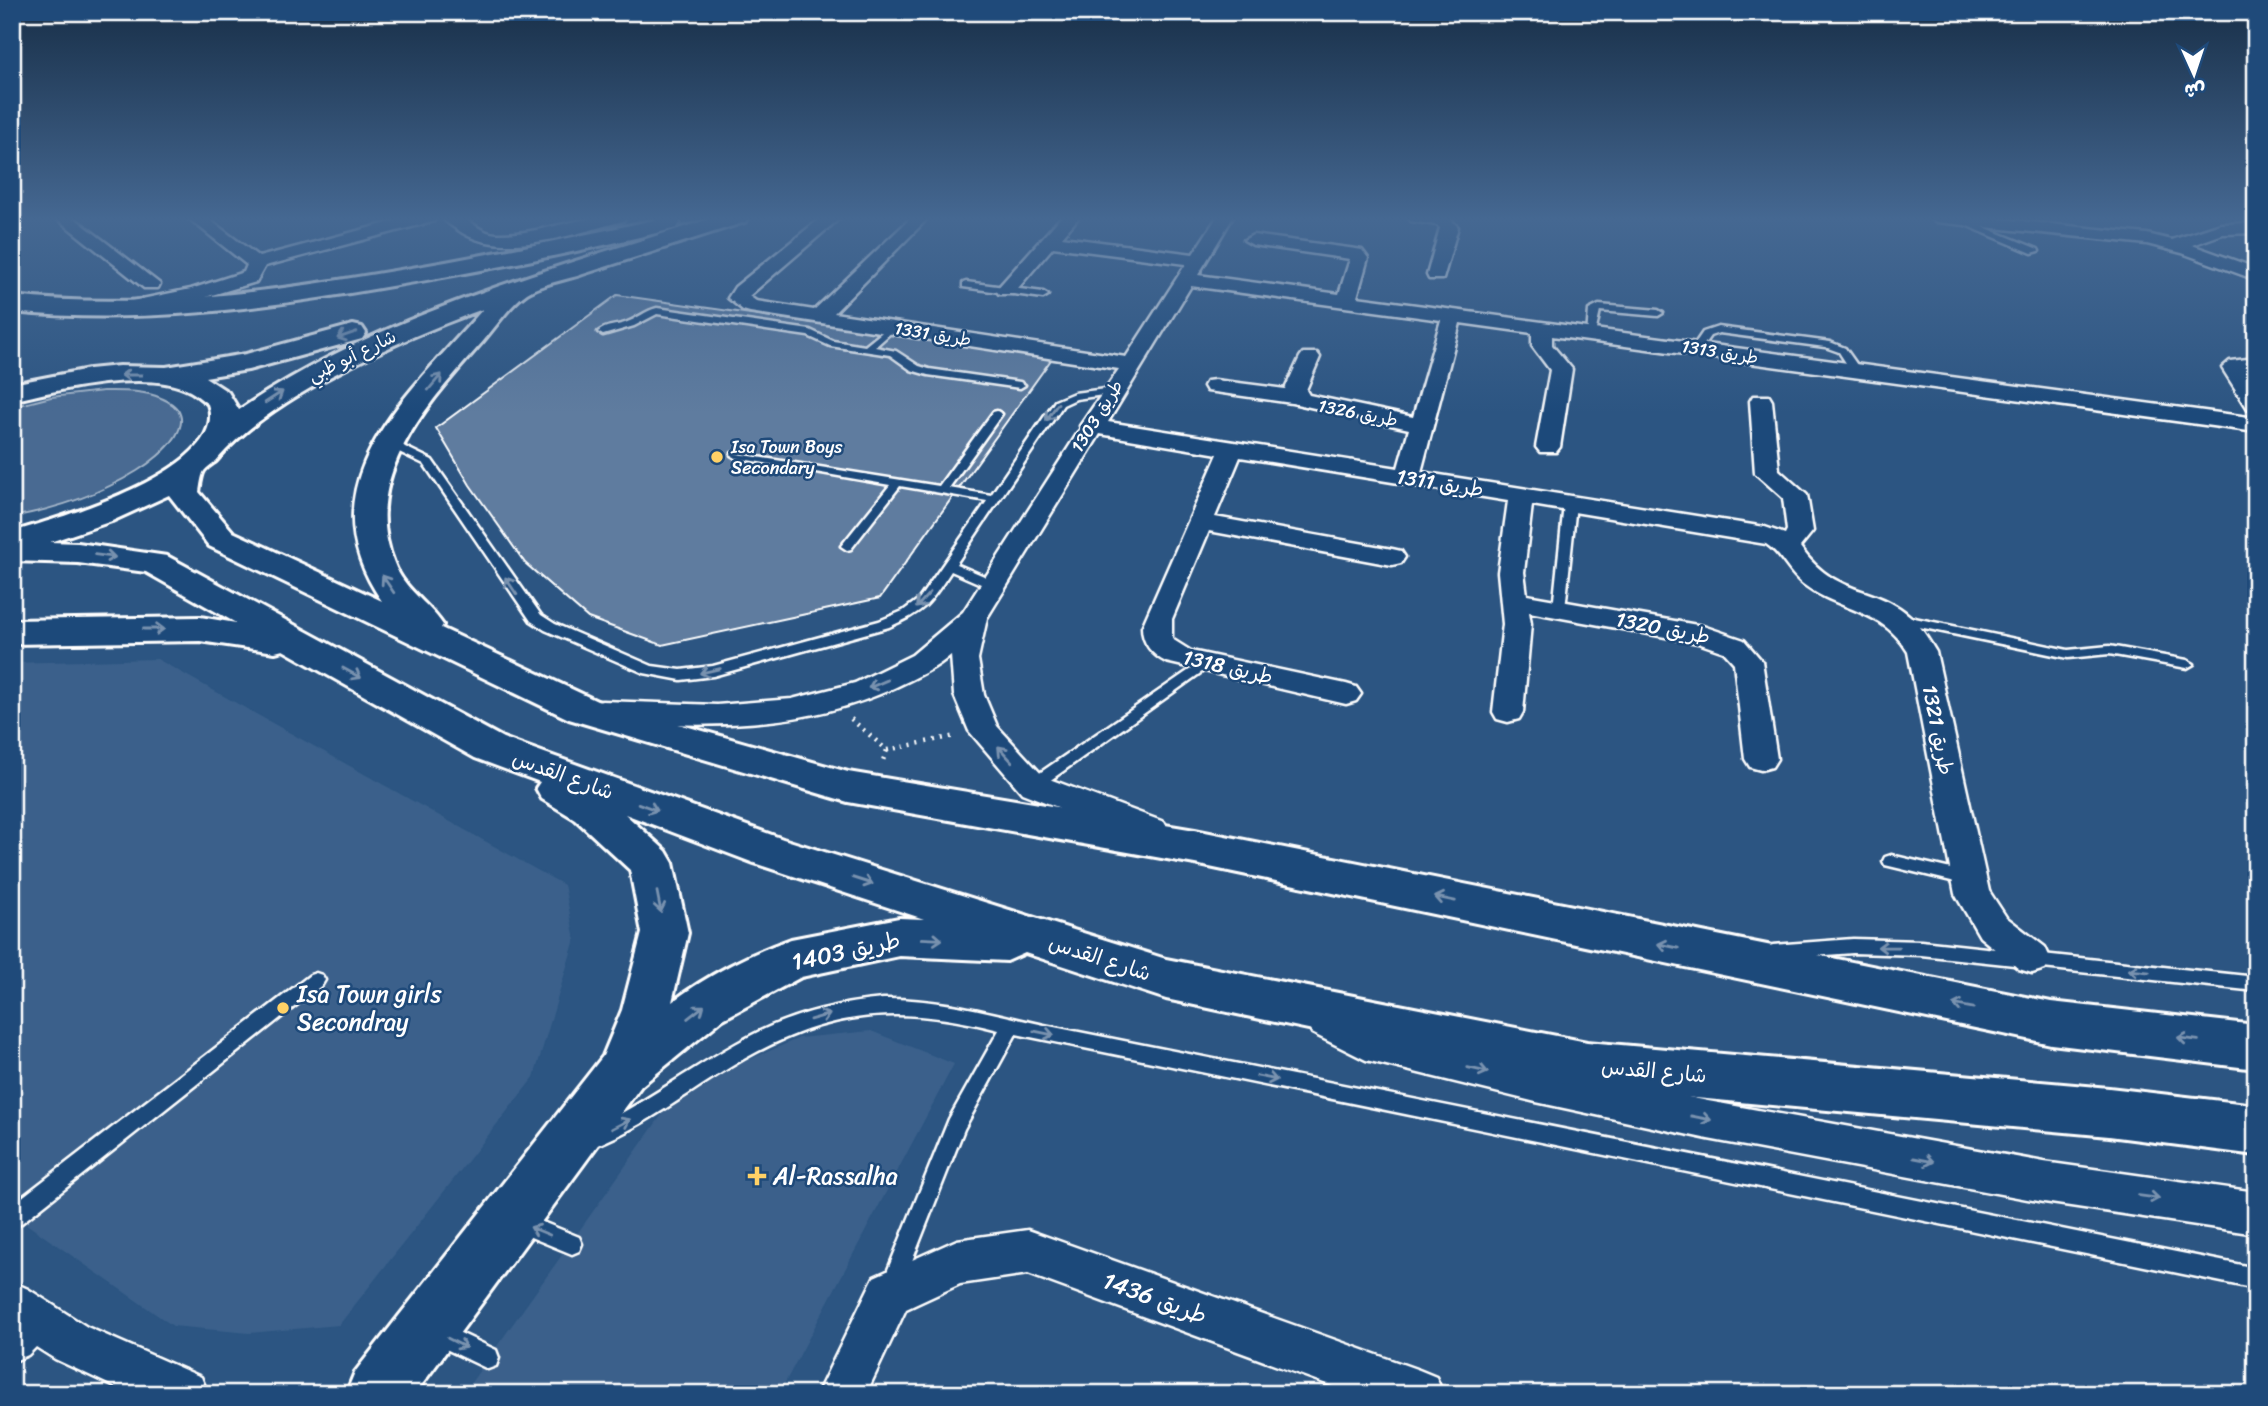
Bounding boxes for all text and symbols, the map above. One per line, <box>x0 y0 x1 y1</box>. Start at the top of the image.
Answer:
north arrow <box>2160 38 2230 108</box>
text: ش <box>2183 73 2206 108</box>
street label: طريق 1331 <box>892 312 974 356</box>
street label: شارع أبو ظبي <box>302 321 402 391</box>
one-way arrow <box>336 330 358 342</box>
street label: طريق 1313 <box>1679 330 1761 374</box>
one-way arrow <box>120 368 143 382</box>
one-way arrow <box>427 373 443 391</box>
street label: طريق 1303 <box>1062 373 1132 459</box>
one-way arrow <box>264 390 283 405</box>
street label: طريق 1326 <box>1315 390 1401 436</box>
one-way arrow <box>1045 402 1059 421</box>
place label: Isa Town Boys Secondary <box>730 431 843 484</box>
marker: Isa Town Boys Secondary <box>709 449 725 465</box>
street label: طريق 1311 <box>1394 457 1486 509</box>
one-way arrow <box>93 550 116 563</box>
one-way arrow <box>381 575 395 594</box>
one-way arrow <box>504 576 518 596</box>
one-way arrow <box>915 591 932 608</box>
street label: طريق 1320 <box>1613 600 1713 656</box>
one-way arrow <box>142 622 165 636</box>
street label: طريق 1318 <box>1179 638 1277 696</box>
one-way arrow <box>699 665 722 678</box>
one-way arrow <box>341 667 362 680</box>
one-way arrow <box>867 678 889 691</box>
street label: طريق 1321 <box>1911 682 1965 778</box>
street label: شارع القدس <box>507 739 619 811</box>
one-way arrow <box>996 746 1013 763</box>
one-way arrow <box>636 801 658 814</box>
one-way arrow <box>851 876 873 889</box>
one-way arrow <box>653 890 666 913</box>
one-way arrow <box>1434 892 1457 906</box>
street label: طريق 1403 <box>788 919 904 983</box>
street label: شارع القدس <box>1044 924 1156 992</box>
one-way arrow <box>920 932 943 945</box>
one-way arrow <box>1657 938 1680 952</box>
one-way arrow <box>1877 940 1900 954</box>
one-way arrow <box>2128 965 2151 978</box>
place label: Isa Town girls Secondray <box>296 973 442 1043</box>
one-way arrow <box>1952 998 1975 1012</box>
marker: Isa Town girls Secondray <box>275 1000 291 1016</box>
one-way arrow <box>686 1005 704 1020</box>
one-way arrow <box>809 1010 831 1023</box>
one-way arrow <box>1032 1026 1055 1040</box>
one-way arrow <box>2177 1033 2200 1046</box>
street label: شارع القدس <box>1600 1047 1708 1095</box>
one-way arrow <box>1467 1064 1489 1077</box>
one-way arrow <box>1255 1072 1278 1086</box>
one-way arrow <box>1689 1112 1712 1125</box>
one-way arrow <box>610 1117 631 1131</box>
one-way arrow <box>1913 1154 1935 1167</box>
place label: Al-Rassalha <box>772 1155 898 1197</box>
marker: Al-Rassalha <box>747 1166 767 1186</box>
one-way arrow <box>2137 1191 2160 1204</box>
one-way arrow <box>530 1224 552 1237</box>
street label: طريق 1436 <box>1097 1260 1213 1336</box>
one-way arrow <box>446 1336 467 1350</box>

